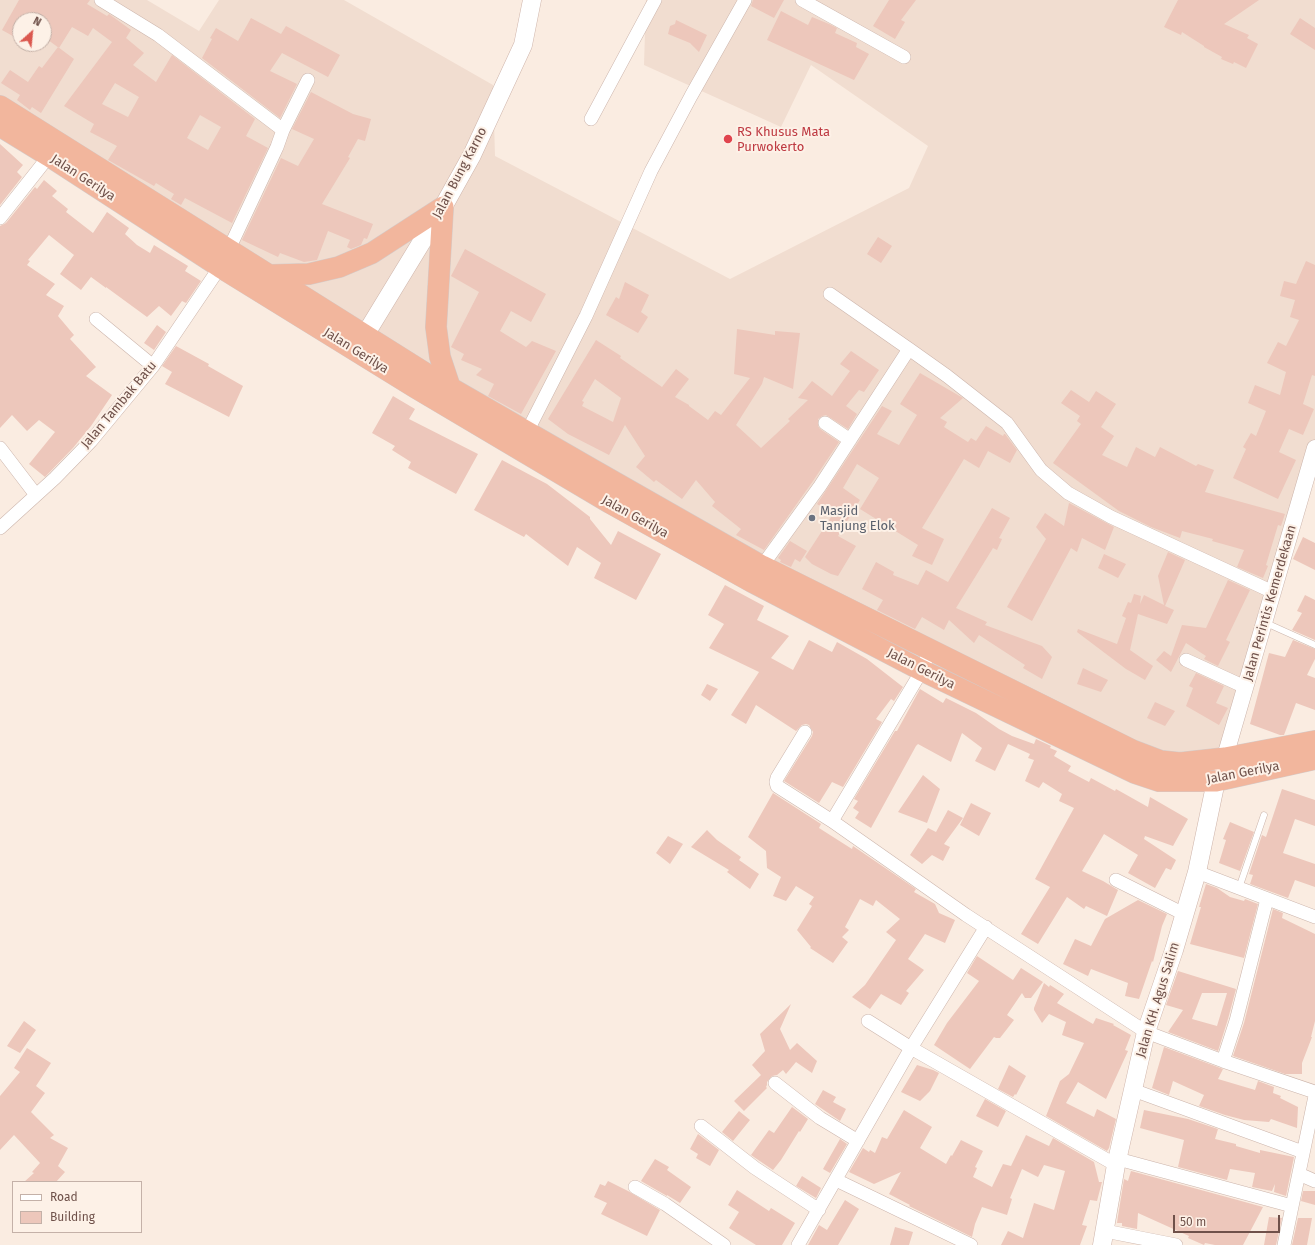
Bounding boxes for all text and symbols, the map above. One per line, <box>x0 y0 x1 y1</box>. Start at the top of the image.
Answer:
north arrow <box>12 12 52 52</box>
text: N <box>31 14 43 29</box>
place label: RS Khusus Mata Purwokerto <box>737 124 830 155</box>
street label: Jalan Bung Karno <box>429 125 491 221</box>
marker: RS Khusus Mata Purwokerto <box>722 133 734 145</box>
street label: Jalan Gerilya <box>48 151 118 205</box>
street label: Jalan Gerilya <box>321 325 391 377</box>
street label: Jalan Tambak Batu <box>78 358 160 452</box>
street label: Jalan Gerilya <box>599 492 671 542</box>
place label: Masjid Tanjung Elok <box>820 503 895 534</box>
marker: Masjid Tanjung Elok <box>807 513 817 523</box>
street label: Jalan Perintis Kemerdekaan <box>1240 523 1300 683</box>
street label: Jalan Gerilya <box>885 645 957 693</box>
street label: Jalan Gerilya <box>1205 758 1281 788</box>
street label: Jalan KH. Agus Salim <box>1133 941 1183 1059</box>
legend <box>12 1181 142 1233</box>
text: Road <box>50 1190 78 1204</box>
scale bar <box>1175 1207 1282 1233</box>
text: Building <box>50 1210 95 1224</box>
text: 50 m <box>1180 1215 1206 1229</box>

